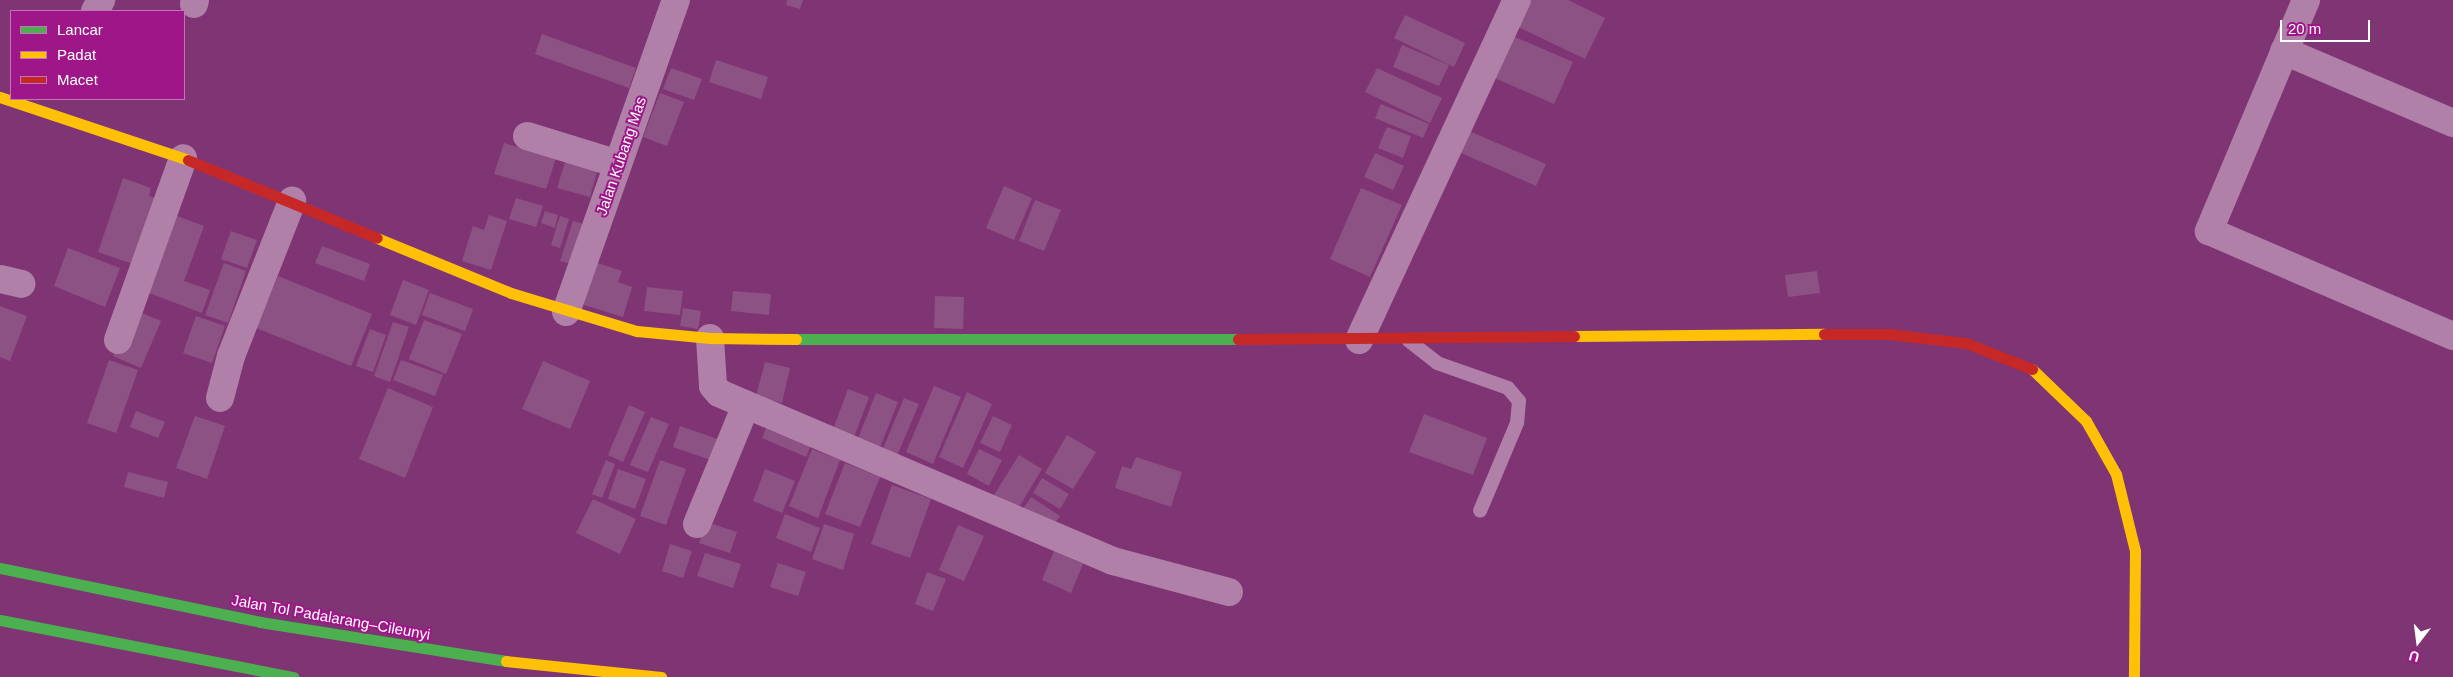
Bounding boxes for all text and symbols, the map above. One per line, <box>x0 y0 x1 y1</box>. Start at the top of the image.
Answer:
legend <box>10 10 185 100</box>
scale bar <box>2283 10 2373 42</box>
text: 20 m <box>2288 20 2321 37</box>
text: Lancar <box>57 21 103 38</box>
text: Padat <box>57 46 96 63</box>
text: Macet <box>57 71 98 88</box>
street label: Jalan Kubang Mas <box>592 94 650 218</box>
street label: Jalan Tol Padalarang–Cileunyi <box>230 591 432 643</box>
north arrow <box>2393 617 2443 667</box>
text: U <box>2407 647 2421 666</box>

